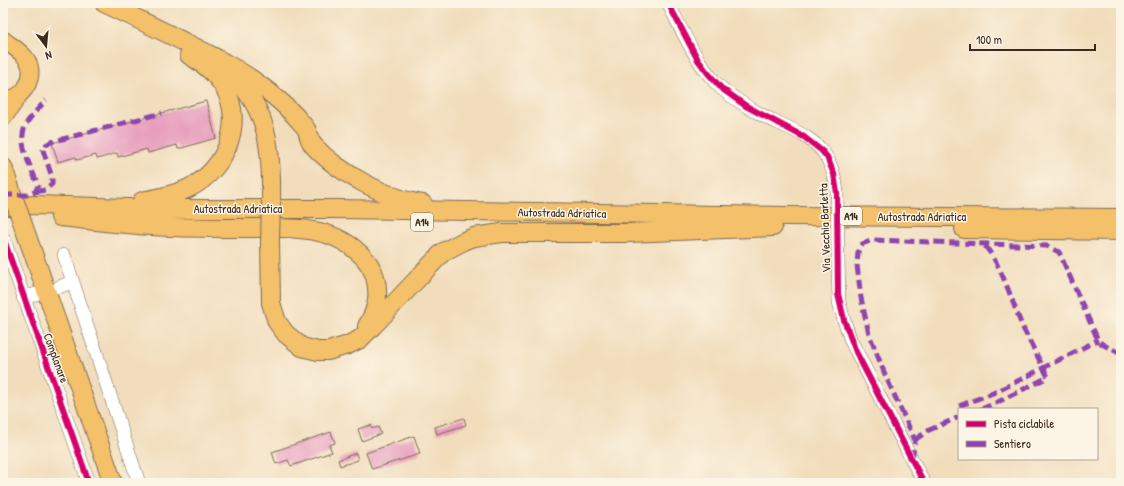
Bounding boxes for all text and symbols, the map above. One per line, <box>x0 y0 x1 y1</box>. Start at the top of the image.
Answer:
north arrow <box>26 26 66 66</box>
scale bar <box>970 26 1095 52</box>
text: 100 m <box>976 31 1002 48</box>
text: N <box>44 48 54 63</box>
street label: Via Vecchia Barletta <box>814 183 835 273</box>
street label: Autostrada Adriatica <box>194 200 283 217</box>
street label: Autostrada Adriatica <box>518 203 607 222</box>
road number: A14 <box>840 207 862 225</box>
street label: Autostrada Adriatica <box>878 208 967 225</box>
road number: A14 <box>411 213 433 231</box>
street label: Complanare <box>40 330 73 385</box>
legend <box>958 408 1098 460</box>
text: Pista ciclabile <box>994 415 1054 432</box>
text: Sentiero <box>994 435 1031 452</box>

